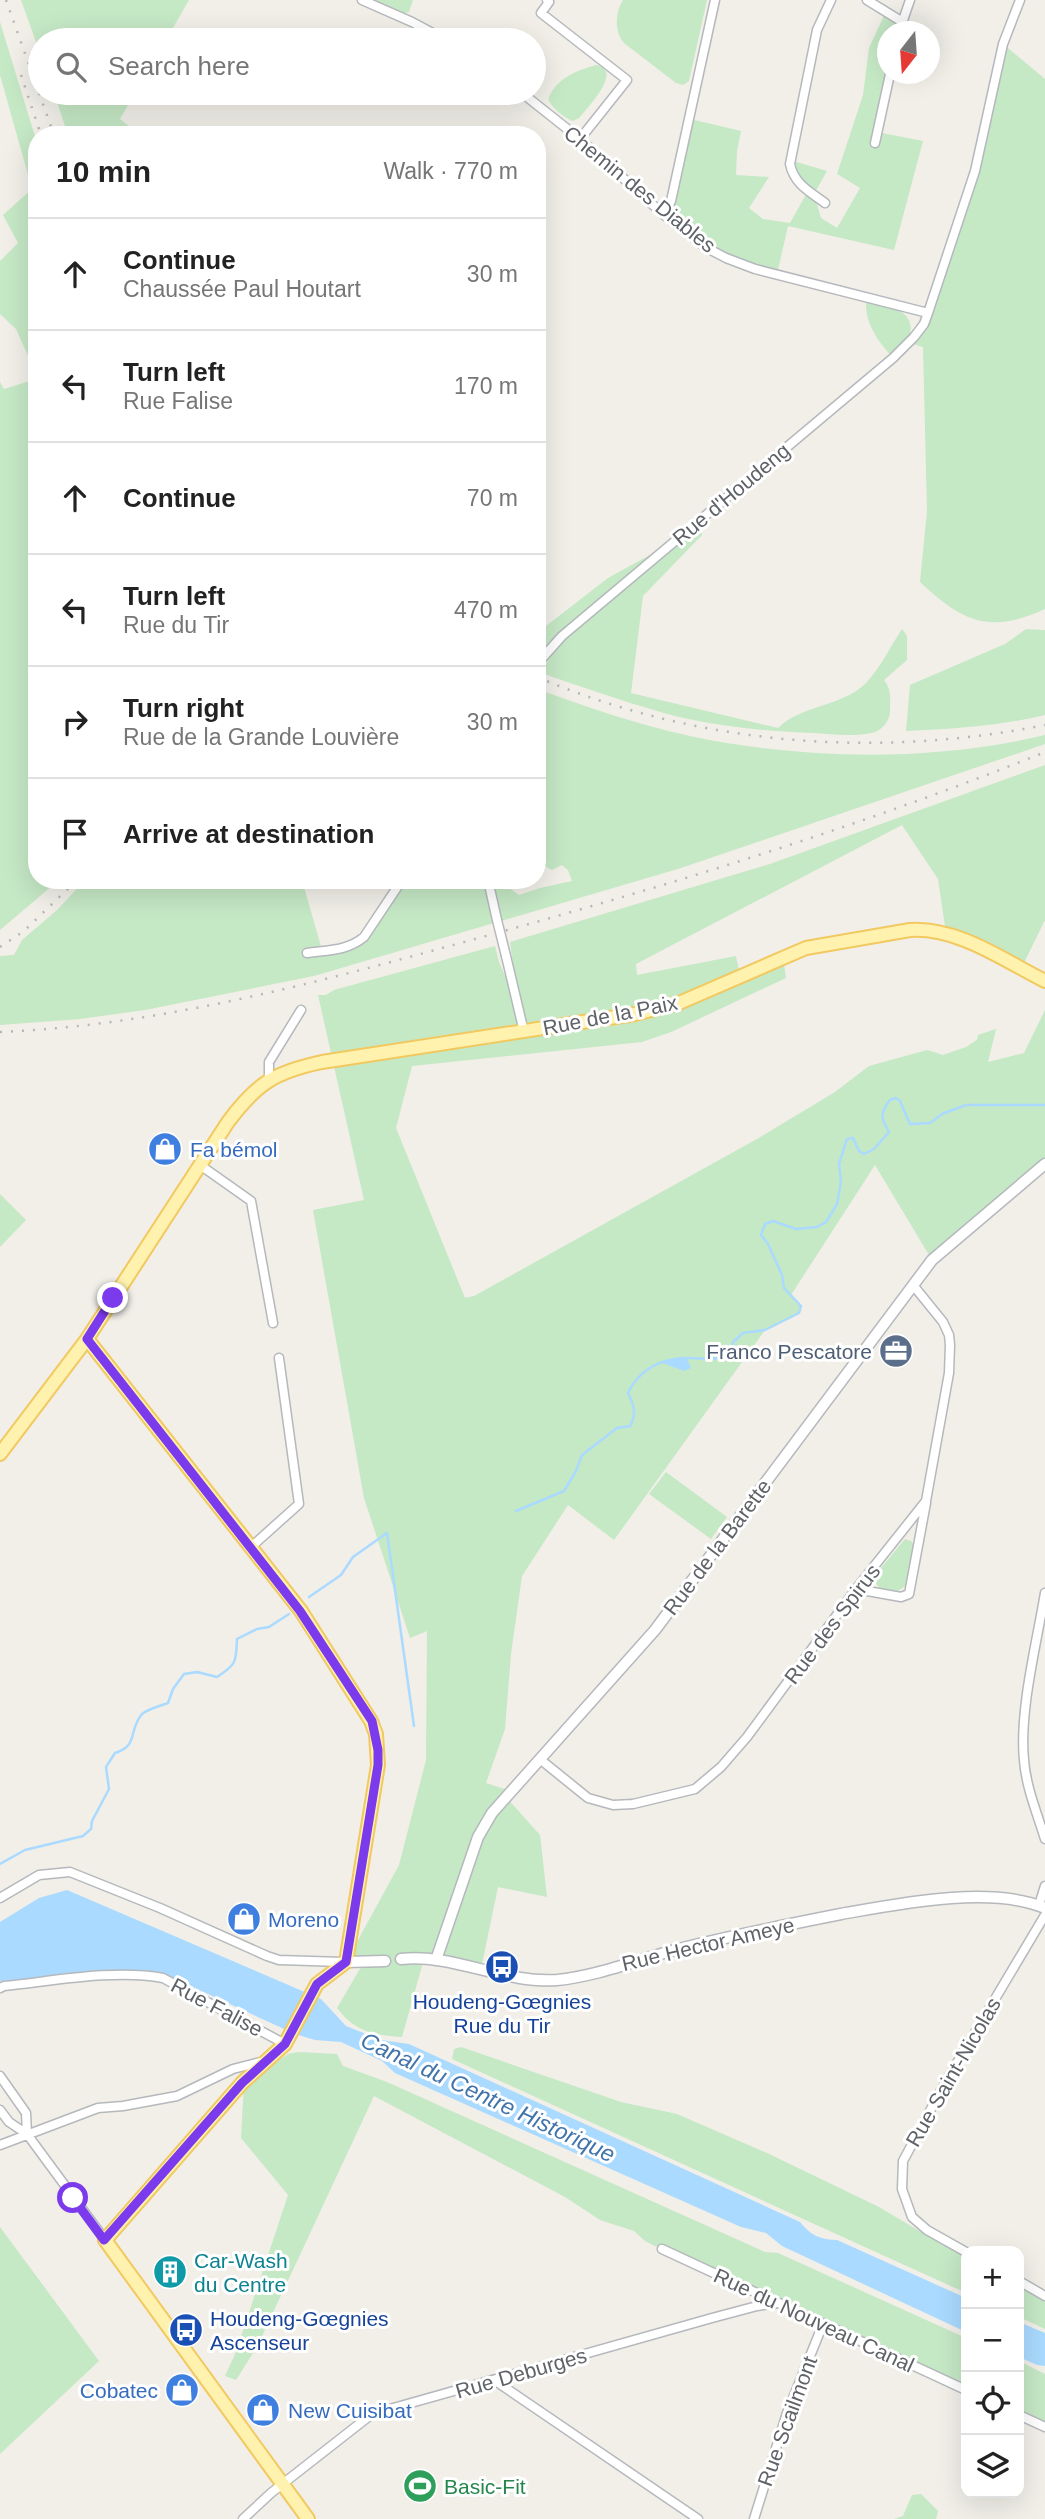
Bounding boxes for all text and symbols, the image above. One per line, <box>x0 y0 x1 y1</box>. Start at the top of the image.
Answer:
north arrow <box>877 21 940 84</box>
search box <box>28 28 546 105</box>
icon: search <box>52 48 90 86</box>
text: Search here <box>108 51 250 81</box>
street label: Chemin des Diables <box>560 121 720 257</box>
text: 10 min <box>56 155 151 188</box>
text: Walk · 770 m <box>383 158 518 184</box>
text: Continue <box>123 245 236 275</box>
icon: ahead <box>56 255 94 293</box>
text: 30 m <box>467 261 518 287</box>
text: Chaussée Paul Houtart <box>123 276 361 302</box>
text: Turn left <box>123 357 225 387</box>
icon: left <box>56 367 94 405</box>
text: 170 m <box>454 373 518 399</box>
text: Rue Falise <box>123 388 233 414</box>
street label: Rue d'Houdeng <box>668 438 794 550</box>
icon: ahead <box>56 479 94 517</box>
text: Continue <box>123 483 236 513</box>
text: 70 m <box>467 485 518 511</box>
text: Turn left <box>123 581 225 611</box>
icon: left <box>56 591 94 629</box>
text: 470 m <box>454 597 518 623</box>
text: Rue du Tir <box>123 612 229 638</box>
text: Turn right <box>123 693 244 723</box>
icon: right <box>56 703 94 741</box>
text: 30 m <box>467 709 518 735</box>
text: Rue de la Grande Louvière <box>123 724 399 750</box>
icon: arrive <box>56 815 94 853</box>
text: Arrive at destination <box>123 819 374 849</box>
street label: Rue de la Paix <box>541 991 680 1039</box>
shop icon: Fa bémol <box>146 1130 184 1168</box>
place label: Fa bémol <box>190 1138 278 1161</box>
route end <box>97 1282 128 1313</box>
office icon: Franco Pescatore <box>877 1332 915 1370</box>
place label: Franco Pescatore <box>706 1340 872 1363</box>
street label: Rue de la Barette <box>659 1475 775 1619</box>
street label: Rue des Spirus <box>780 1560 884 1688</box>
shop icon: Moreno <box>225 1900 263 1938</box>
place label: Moreno <box>268 1908 339 1931</box>
street label: Rue Hector Ameye <box>620 1913 796 1975</box>
bus stop icon: Houdeng-Gœgnies Rue du Tir <box>483 1948 521 1986</box>
street label: Rue Falise <box>167 1973 267 2041</box>
place label: Houdeng-Gœgnies Rue du Tir <box>413 1990 591 2037</box>
street label: Rue Saint-Nicolas <box>901 1993 1005 2151</box>
water label: Canal du Centre Historique <box>357 2027 619 2167</box>
route start <box>57 2182 88 2213</box>
map controls <box>961 2246 1024 2498</box>
button: + <box>961 2246 1024 2309</box>
place label: Car-Wash du Centre <box>194 2249 288 2296</box>
building icon: Car-Wash du Centre <box>151 2253 189 2291</box>
street label: Rue du Nouveau Canal <box>710 2263 918 2377</box>
place label: Houdeng-Gœgnies Ascenseur <box>210 2307 389 2354</box>
button: − <box>961 2309 1024 2372</box>
bus stop icon: Houdeng-Gœgnies Ascenseur <box>167 2311 205 2349</box>
street label: Rue Deburges <box>453 2343 589 2403</box>
street label: Rue Scailmont <box>753 2353 821 2489</box>
shop icon: Cobatec <box>163 2371 201 2409</box>
button: locate <box>961 2372 1024 2435</box>
place label: Cobatec <box>80 2379 158 2402</box>
shop icon: New Cuisibat <box>244 2391 282 2429</box>
place label: New Cuisibat <box>288 2399 412 2422</box>
button: layers <box>961 2435 1024 2498</box>
sports icon: Basic-Fit <box>401 2467 439 2505</box>
place label: Basic-Fit <box>444 2475 526 2498</box>

